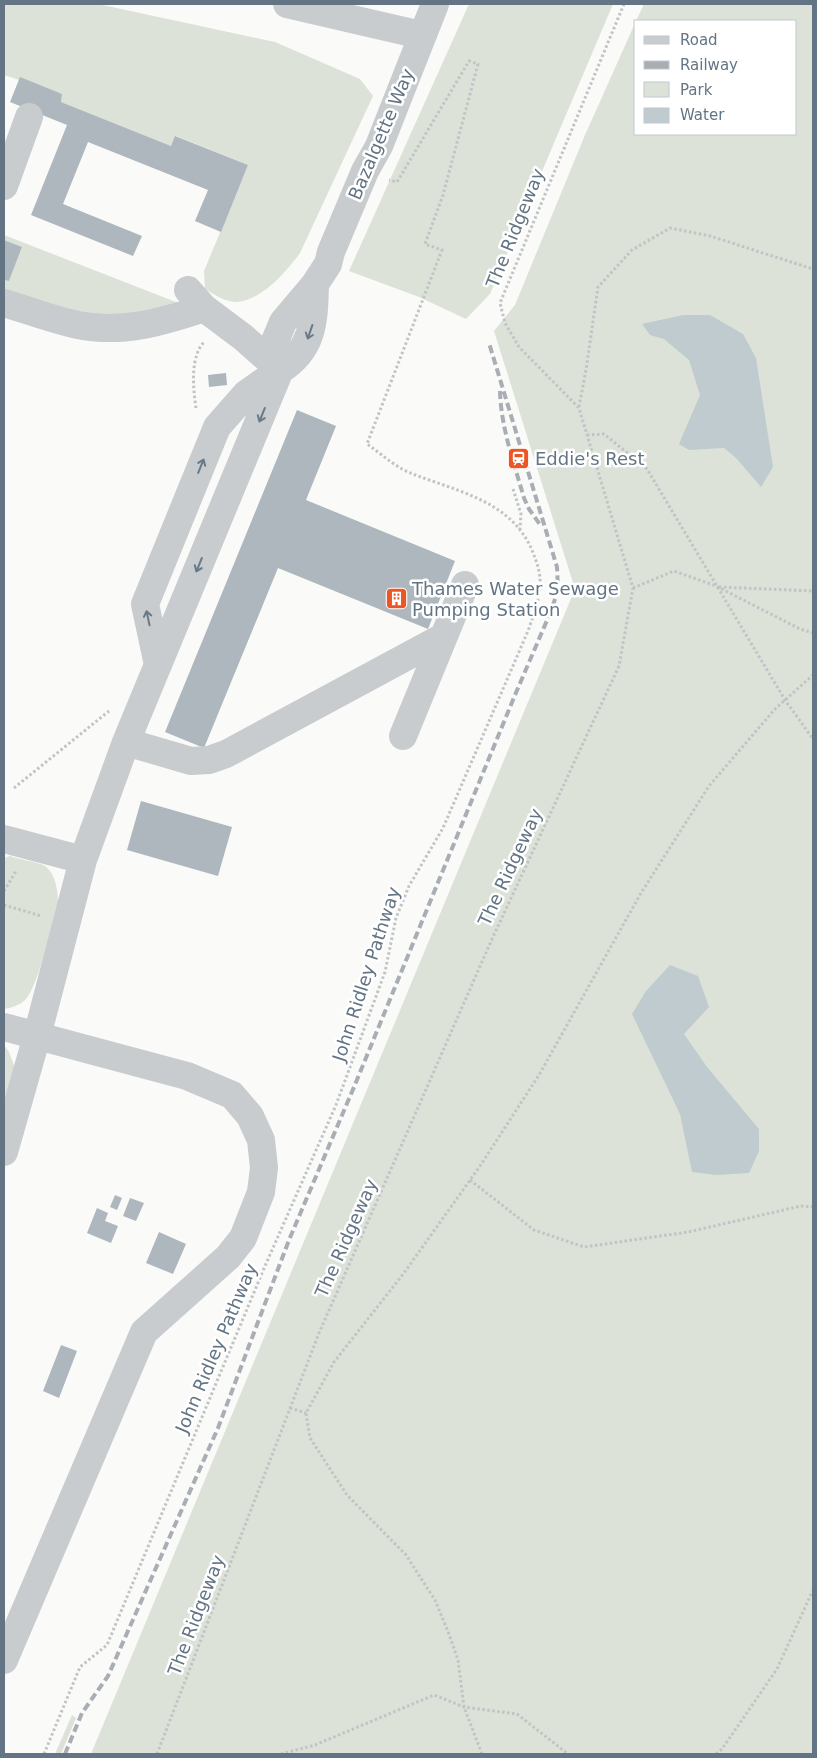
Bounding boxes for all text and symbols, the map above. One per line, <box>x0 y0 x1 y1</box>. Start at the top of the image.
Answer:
legend <box>634 20 797 135</box>
text: Road <box>680 31 718 49</box>
text: Railway <box>680 56 738 74</box>
street label: Bazalgette Way <box>344 65 418 203</box>
text: Park <box>680 81 713 99</box>
text: Water <box>680 106 725 124</box>
street label: The Ridgeway <box>481 165 549 292</box>
one-way arrow <box>305 323 314 339</box>
one-way arrow <box>256 407 265 422</box>
station icon: Eddie's Rest <box>507 446 531 470</box>
place label: Eddie's Rest <box>535 448 645 469</box>
one-way arrow <box>196 459 206 474</box>
one-way arrow <box>194 557 204 572</box>
place label: Thames Water Sewage Pumping Station <box>411 578 619 620</box>
building icon: Thames Water Sewage Pumping Station <box>384 586 408 610</box>
one-way arrow <box>143 610 152 626</box>
street label: The Ridgeway <box>473 805 547 930</box>
street label: John Ridley Pathway <box>328 884 404 1065</box>
street label: The Ridgeway <box>310 1175 382 1301</box>
street label: John Ridley Pathway <box>170 1260 261 1437</box>
street label: The Ridgeway <box>163 1552 229 1679</box>

